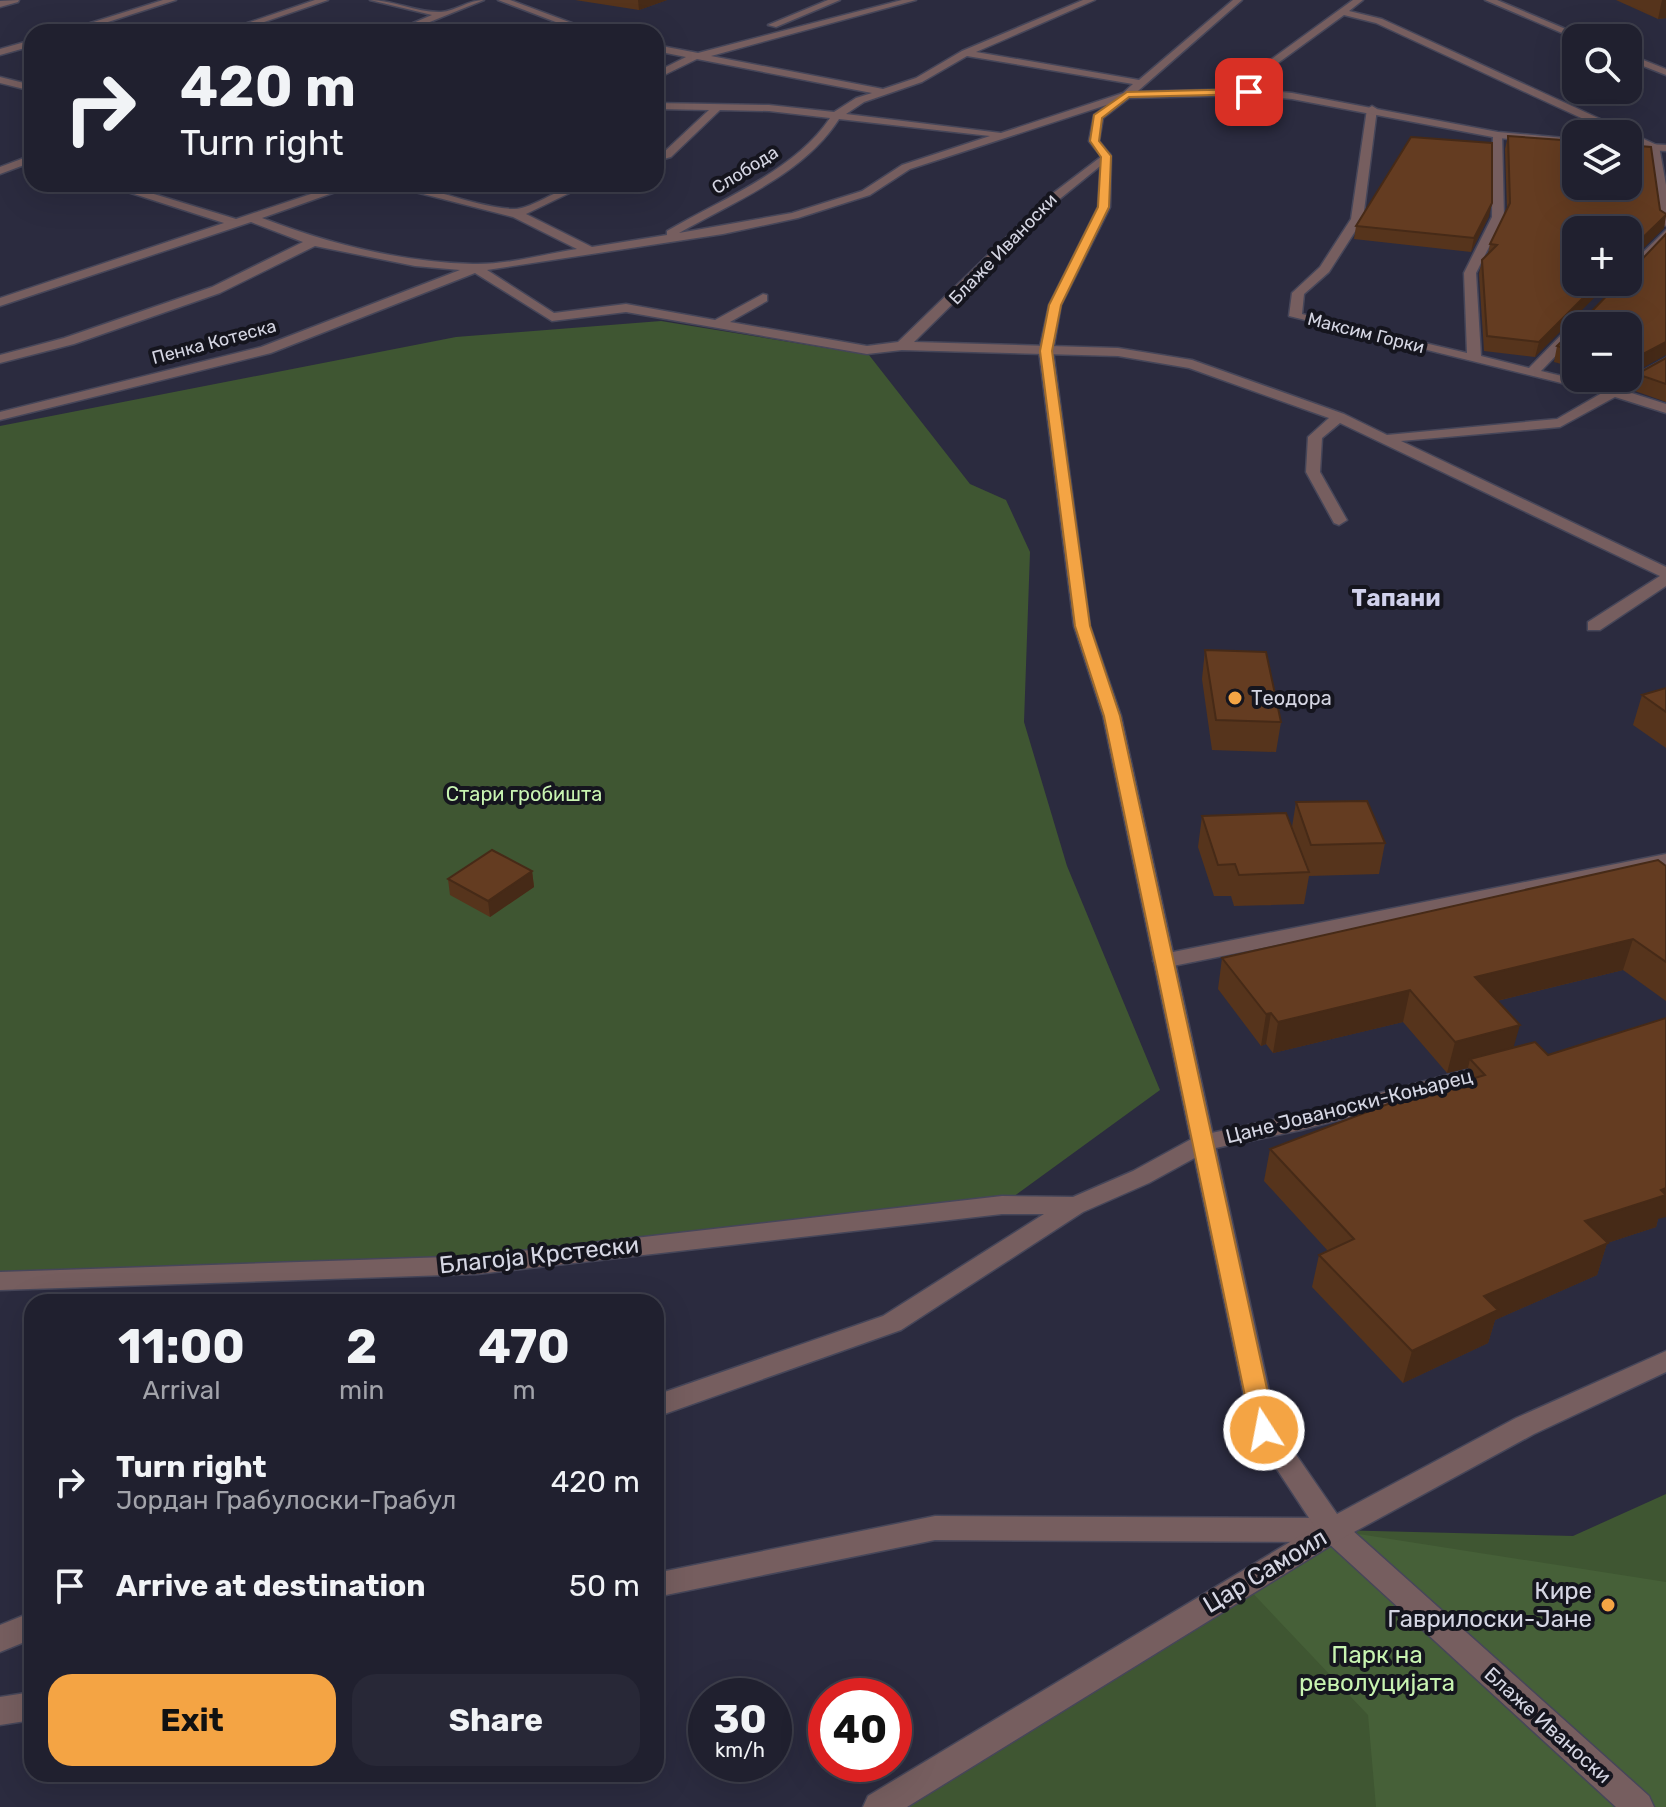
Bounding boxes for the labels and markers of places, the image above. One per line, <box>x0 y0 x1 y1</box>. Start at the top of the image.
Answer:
pin <box>1215 58 1283 126</box>
place label: Теодора <box>1251 686 1332 710</box>
marker: Теодора <box>1226 689 1244 707</box>
place label: Кире Гаврилоски-Јане <box>1387 1577 1592 1633</box>
marker: Кире Гаврилоски-Јане <box>1599 1596 1617 1614</box>

